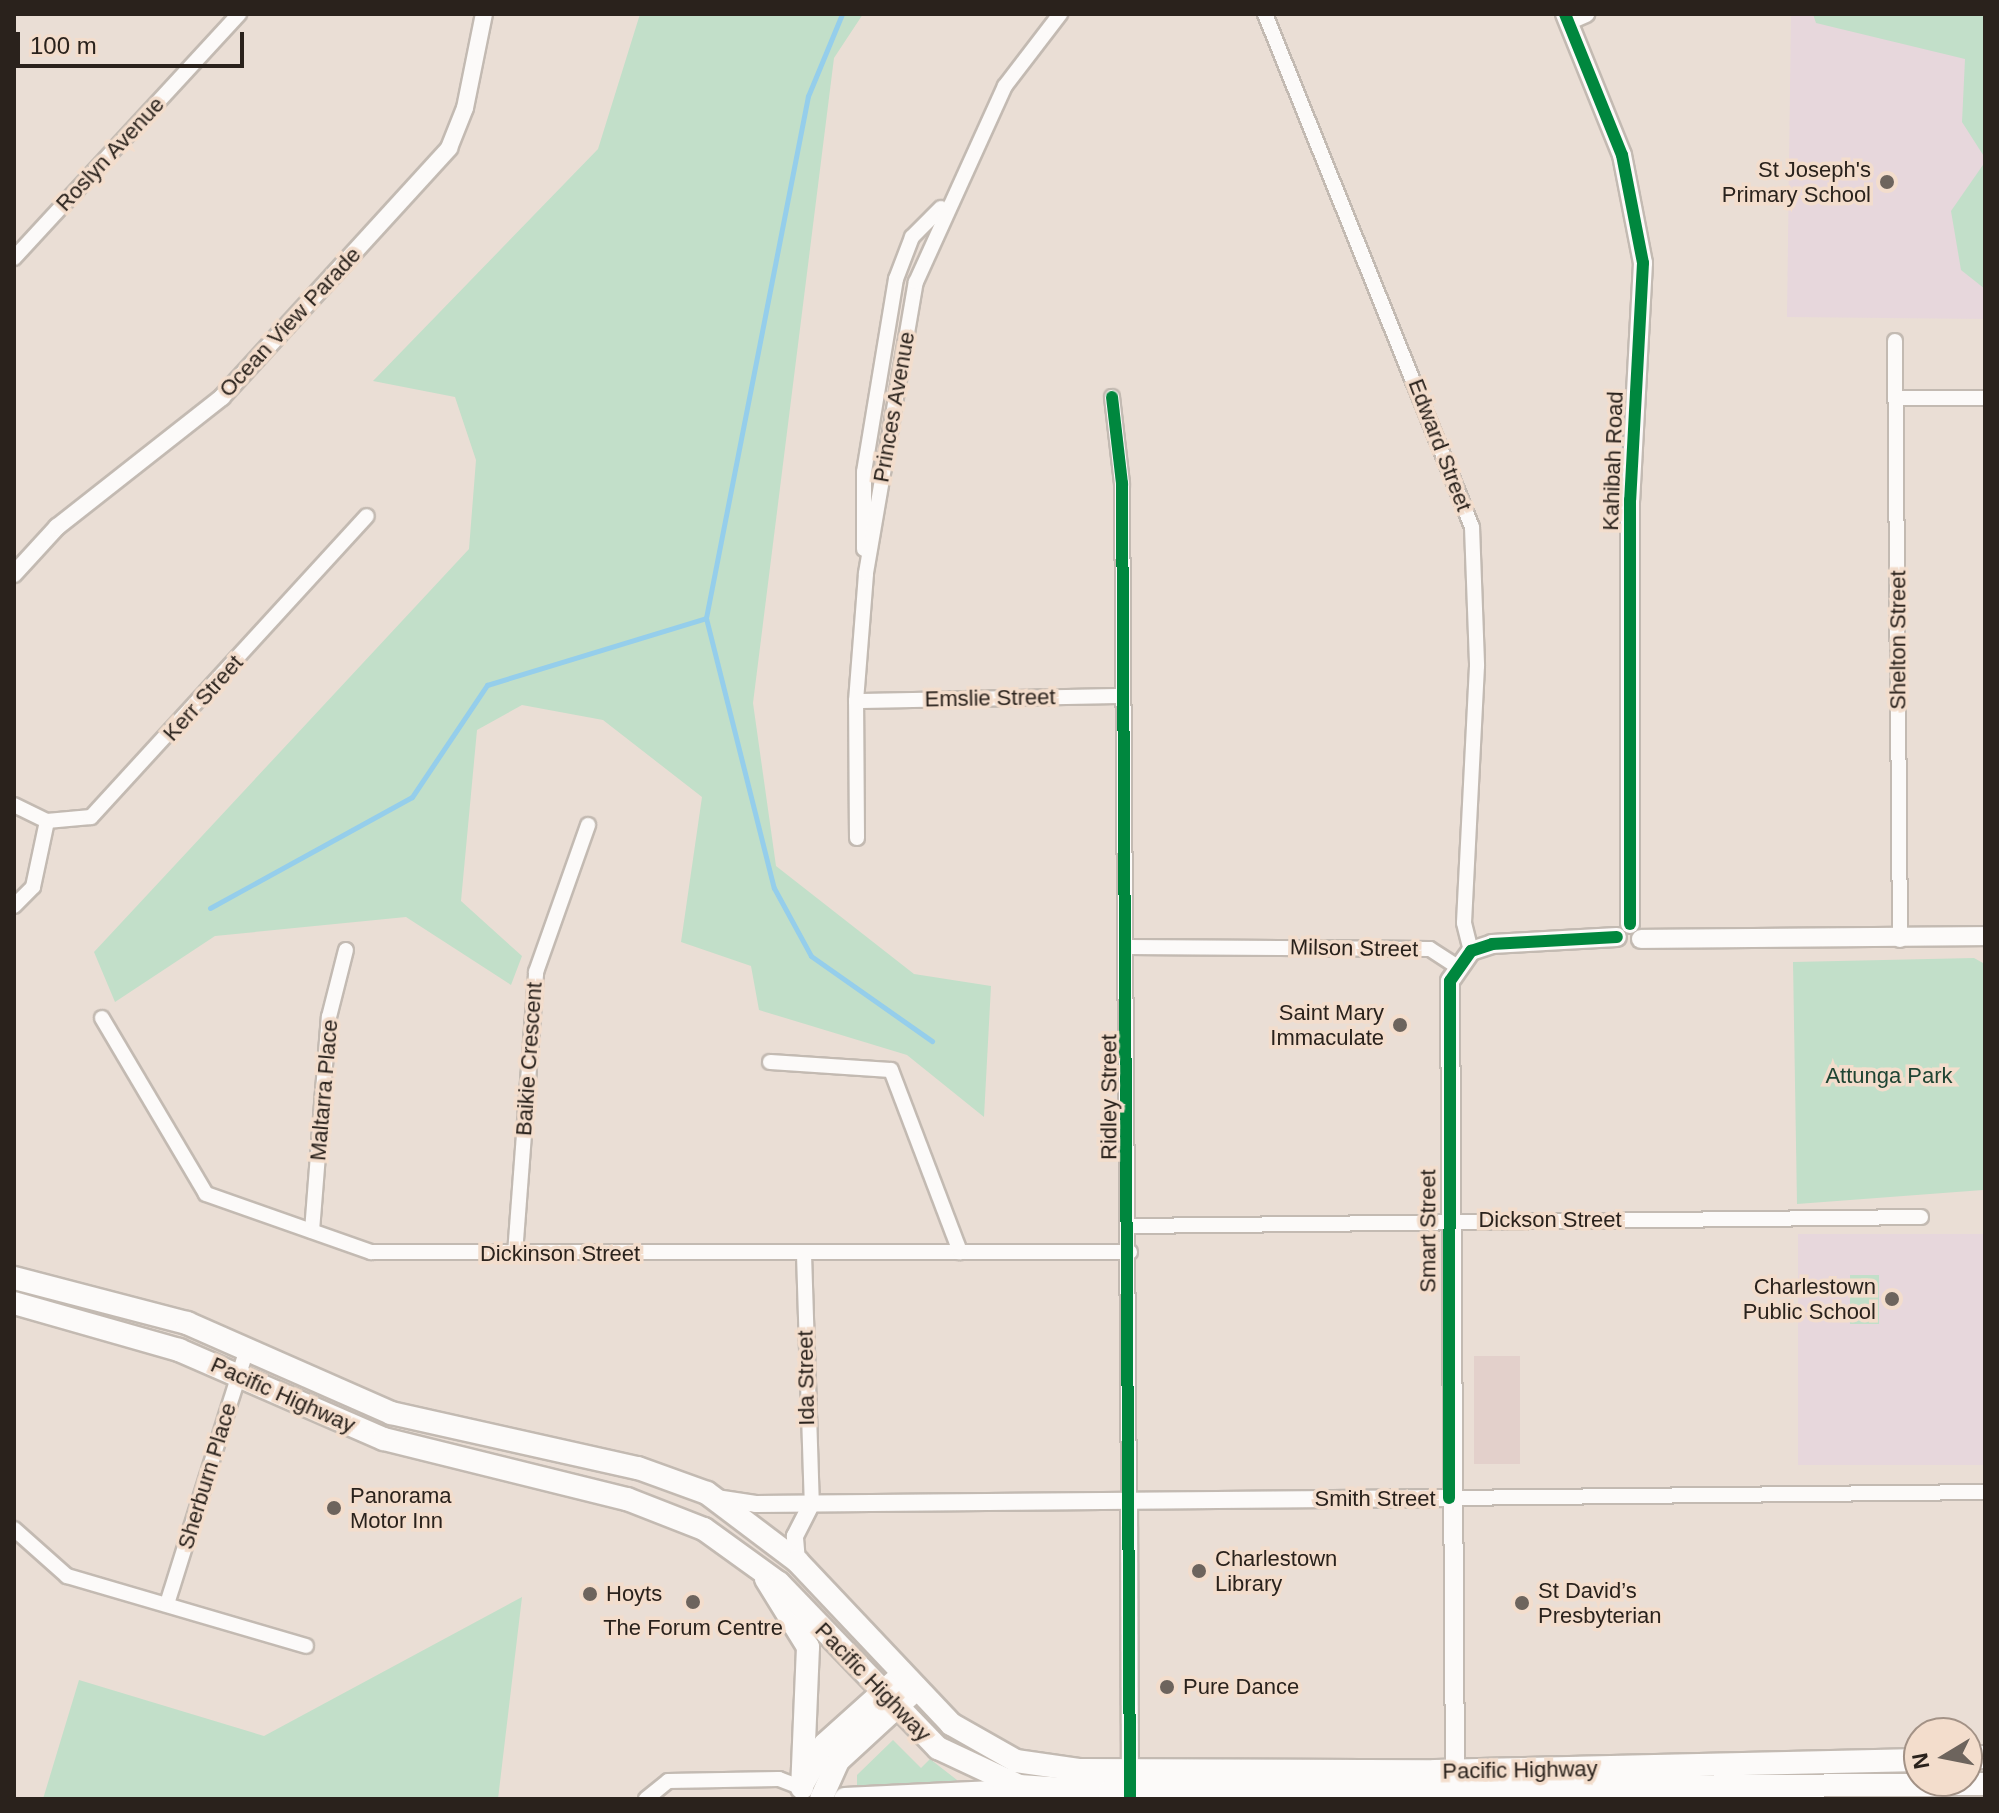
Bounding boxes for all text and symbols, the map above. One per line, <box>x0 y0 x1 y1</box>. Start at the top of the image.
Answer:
scale bar <box>20 16 248 66</box>
text: 100 m <box>30 32 97 59</box>
street label: Roslyn Avenue <box>50 91 170 217</box>
place label: St Joseph's Primary School <box>1722 156 1871 208</box>
marker: St Joseph's Primary School <box>1878 173 1896 191</box>
street label: Ocean View Parade <box>214 242 366 402</box>
street label: Princes Avenue <box>868 329 920 485</box>
street label: Edward Street <box>1403 375 1477 515</box>
street label: Kahibah Road <box>1597 391 1629 531</box>
street label: Shelton Street <box>1885 570 1911 710</box>
street label: Kerr Street <box>158 650 248 746</box>
street label: Emslie Street <box>924 684 1056 712</box>
street label: Milson Street <box>1290 934 1418 962</box>
street label: Baikie Crescent <box>510 981 548 1137</box>
place label: Saint Mary Immaculate <box>1270 999 1384 1050</box>
marker: Saint Mary Immaculate <box>1391 1016 1409 1034</box>
street label: Maltarra Place <box>305 1018 343 1162</box>
street label: Ridley Street <box>1096 1034 1122 1160</box>
park label: Attunga Park <box>1825 1063 1953 1089</box>
street label: Smart Street <box>1415 1169 1441 1293</box>
street label: Dickson Street <box>1478 1207 1622 1233</box>
street label: Dickinson Street <box>480 1241 640 1267</box>
place label: Charlestown Public School <box>1743 1273 1876 1324</box>
marker: Charlestown Public School <box>1883 1290 1901 1308</box>
street label: Ida Street <box>792 1330 820 1426</box>
street label: Pacific Highway <box>207 1351 359 1439</box>
street label: Sherburn Place <box>172 1400 242 1552</box>
place label: Panorama Motor Inn <box>350 1482 452 1534</box>
street label: Smith Street <box>1314 1486 1436 1512</box>
marker: Panorama Motor Inn <box>325 1499 343 1517</box>
place label: Charlestown Library <box>1215 1545 1337 1596</box>
marker: Charlestown Library <box>1190 1562 1208 1580</box>
place label: St David’s Presbyterian <box>1538 1577 1662 1628</box>
place label: Hoyts <box>606 1581 662 1607</box>
marker: Hoyts <box>581 1585 599 1603</box>
marker: The Forum Centre <box>684 1593 702 1611</box>
marker: St David’s Presbyterian <box>1513 1594 1531 1612</box>
place label: The Forum Centre <box>603 1615 783 1641</box>
street label: Pacific Highway <box>810 1617 936 1747</box>
place label: Pure Dance <box>1183 1674 1299 1700</box>
marker: Pure Dance <box>1158 1678 1176 1696</box>
north arrow <box>1903 1717 1983 1797</box>
text: N <box>1907 1751 1935 1771</box>
street label: Pacific Highway <box>1442 1755 1598 1785</box>

